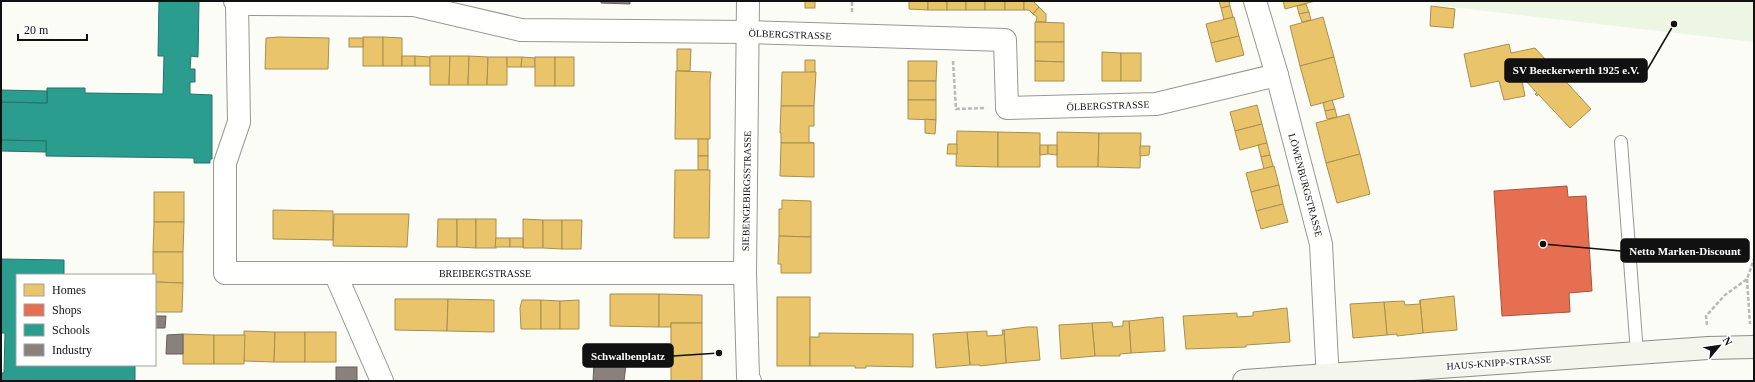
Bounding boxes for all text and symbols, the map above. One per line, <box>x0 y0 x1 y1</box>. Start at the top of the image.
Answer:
scale bar <box>18 16 87 42</box>
text: 20 m <box>24 23 49 37</box>
street label: ÖLBERGSTRASSE <box>748 28 832 41</box>
callout: SV Beeckerwerth 1925 e.V. <box>1505 59 1647 82</box>
text: SV Beeckerwerth 1925 e.V. <box>1513 64 1639 76</box>
street label: ÖLBERGSTRASSE <box>1066 99 1150 112</box>
street label: SIEBENGEBIRGSSTRASSE <box>740 131 753 251</box>
street label: LÖWENBURGSTRASSE <box>1286 132 1325 238</box>
callout: Netto Marken-Discount <box>1621 239 1749 262</box>
text: Netto Marken-Discount <box>1629 245 1741 257</box>
street label: BREIBERGSTRASSE <box>439 268 531 279</box>
legend <box>16 274 156 366</box>
text: Homes <box>52 283 86 297</box>
text: Shops <box>52 303 82 317</box>
text: Schools <box>52 323 90 337</box>
north arrow <box>1699 326 1739 366</box>
text: N <box>1721 335 1735 348</box>
text: Industry <box>52 343 92 357</box>
callout: Schwalbenplatz <box>583 344 673 367</box>
text: Schwalbenplatz <box>591 350 665 362</box>
street label: HAUS-KNIPP-STRASSE <box>1446 353 1552 372</box>

